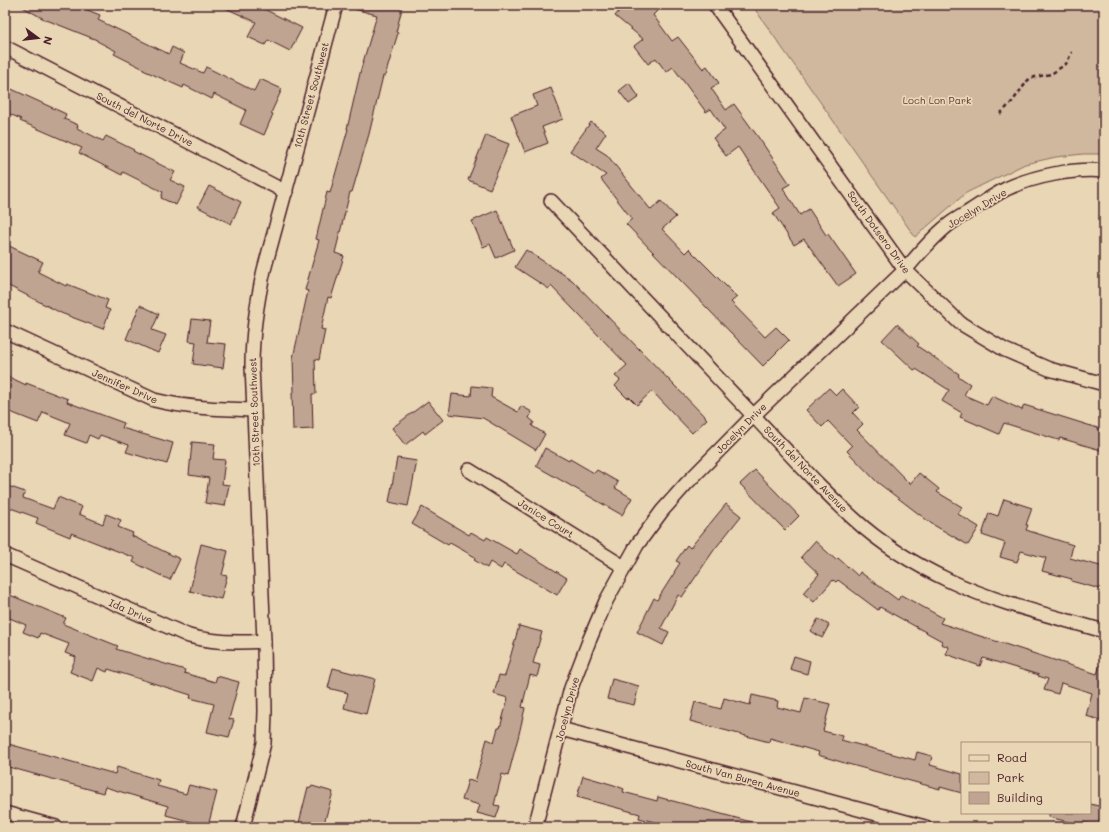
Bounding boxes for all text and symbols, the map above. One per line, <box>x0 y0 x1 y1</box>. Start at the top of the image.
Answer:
north arrow <box>18 18 58 58</box>
text: N <box>40 35 56 47</box>
street label: 10th Street Southwest <box>290 40 332 150</box>
street label: South del Norte Drive <box>94 88 196 150</box>
park label: Loch Lon Park <box>903 93 971 107</box>
street label: Jocelyn Drive <box>945 185 1009 231</box>
street label: South Dotsero Drive <box>844 188 914 276</box>
street label: 10th Street Southwest <box>245 357 263 467</box>
street label: Jennifer Drive <box>90 365 160 407</box>
street label: Jocelyn Drive <box>713 400 769 456</box>
street label: South del Norte Avenue <box>761 423 851 515</box>
street label: Janice Court <box>515 495 577 541</box>
street label: Ida Drive <box>107 595 155 627</box>
street label: Jocelyn Drive <box>552 675 582 743</box>
legend <box>961 742 1091 814</box>
text: Road <box>997 749 1027 765</box>
street label: South Van Buren Avenue <box>684 756 802 800</box>
text: Park <box>997 769 1024 785</box>
text: Building <box>997 789 1043 805</box>

